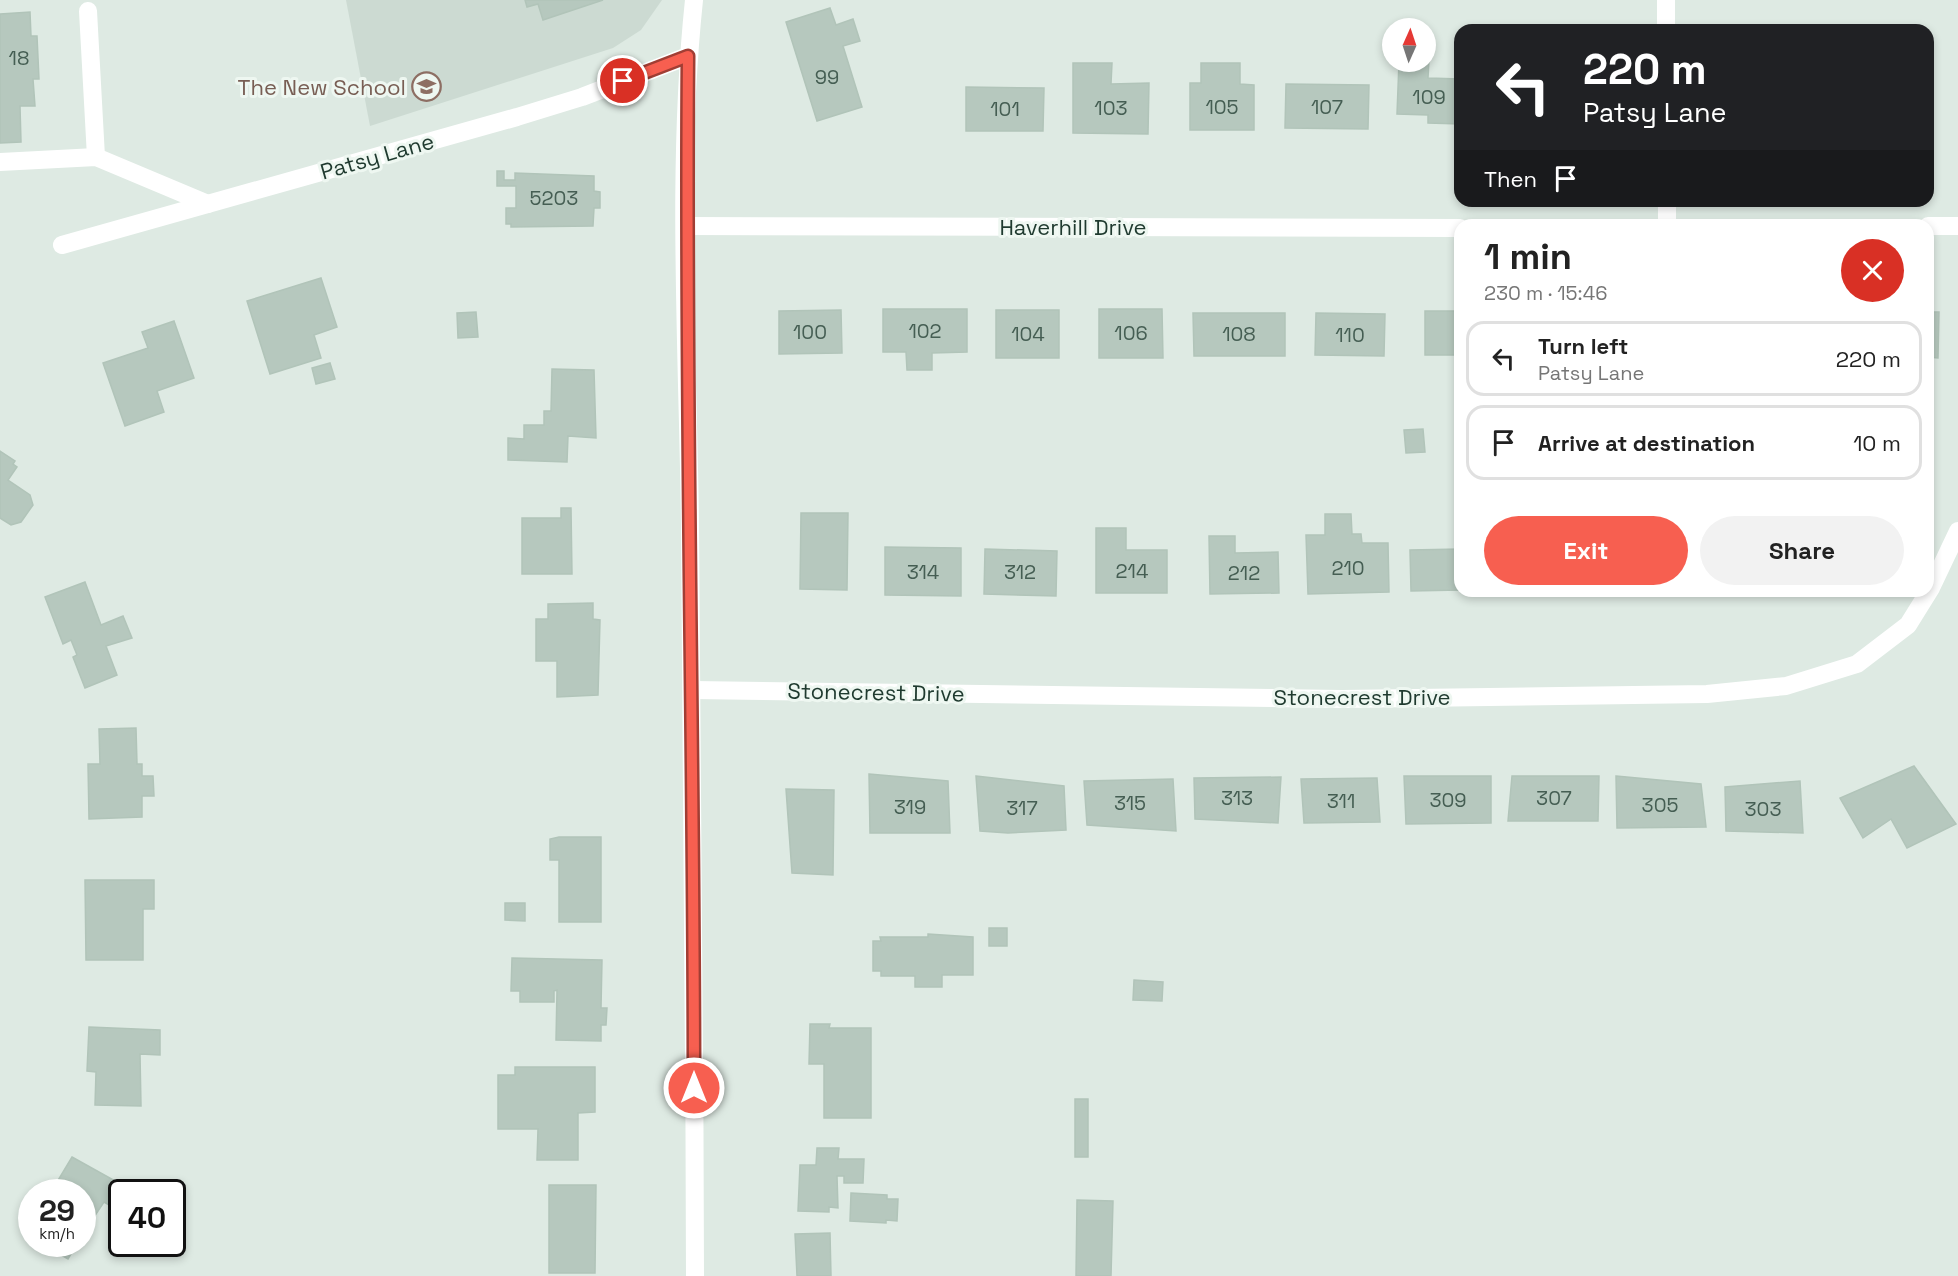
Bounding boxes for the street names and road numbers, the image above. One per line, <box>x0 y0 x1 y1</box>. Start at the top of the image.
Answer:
street label: Patsy Lane <box>317 126 437 186</box>
street label: Haverhill Drive <box>999 213 1147 241</box>
street label: Stonecrest Drive <box>787 676 965 708</box>
street label: Stonecrest Drive <box>1273 683 1451 711</box>

